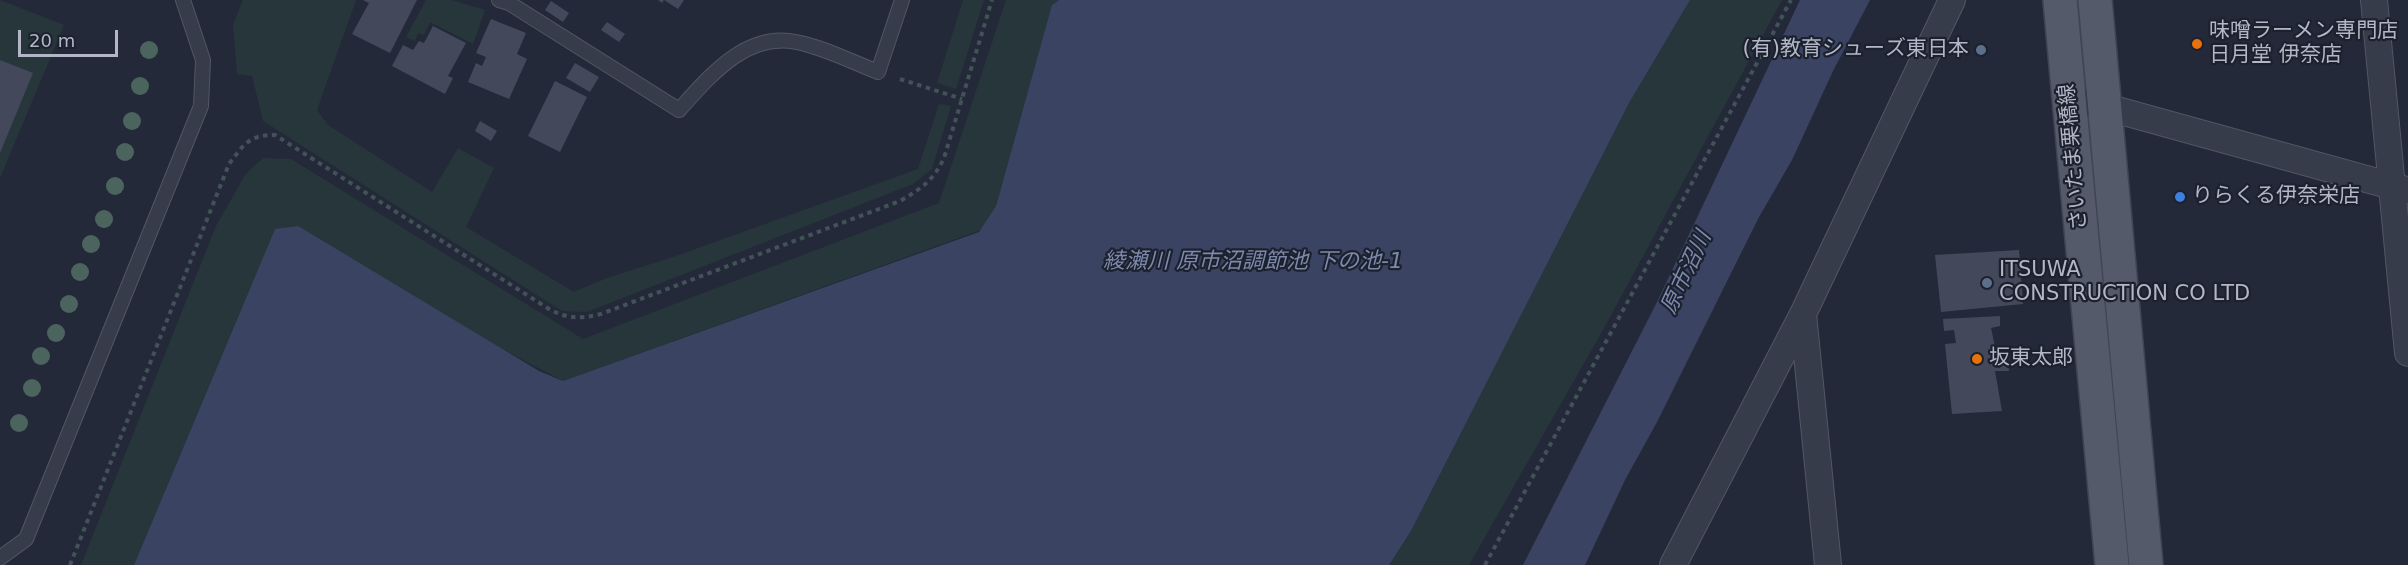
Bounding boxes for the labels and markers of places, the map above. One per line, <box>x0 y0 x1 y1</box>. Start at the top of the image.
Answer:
place label: 味噌ラーメン専門店 日月堂 伊奈店 <box>2209 19 2398 69</box>
place label: (有)教育シューズ東日本 <box>1743 37 1969 63</box>
marker: 味噌ラーメン専門店 日月堂 伊奈店 <box>2190 37 2204 51</box>
marker: (有)教育シューズ東日本 <box>1974 43 1988 57</box>
place label: りらくる伊奈栄店 <box>2192 184 2360 210</box>
marker: りらくる伊奈栄店 <box>2173 190 2187 204</box>
place label: ITSUWA CONSTRUCTION CO LTD <box>1999 258 2250 308</box>
marker: ITSUWA CONSTRUCTION CO LTD <box>1980 276 1994 290</box>
place label: 坂東太郎 <box>1989 346 2073 372</box>
marker: 坂東太郎 <box>1970 352 1984 366</box>

